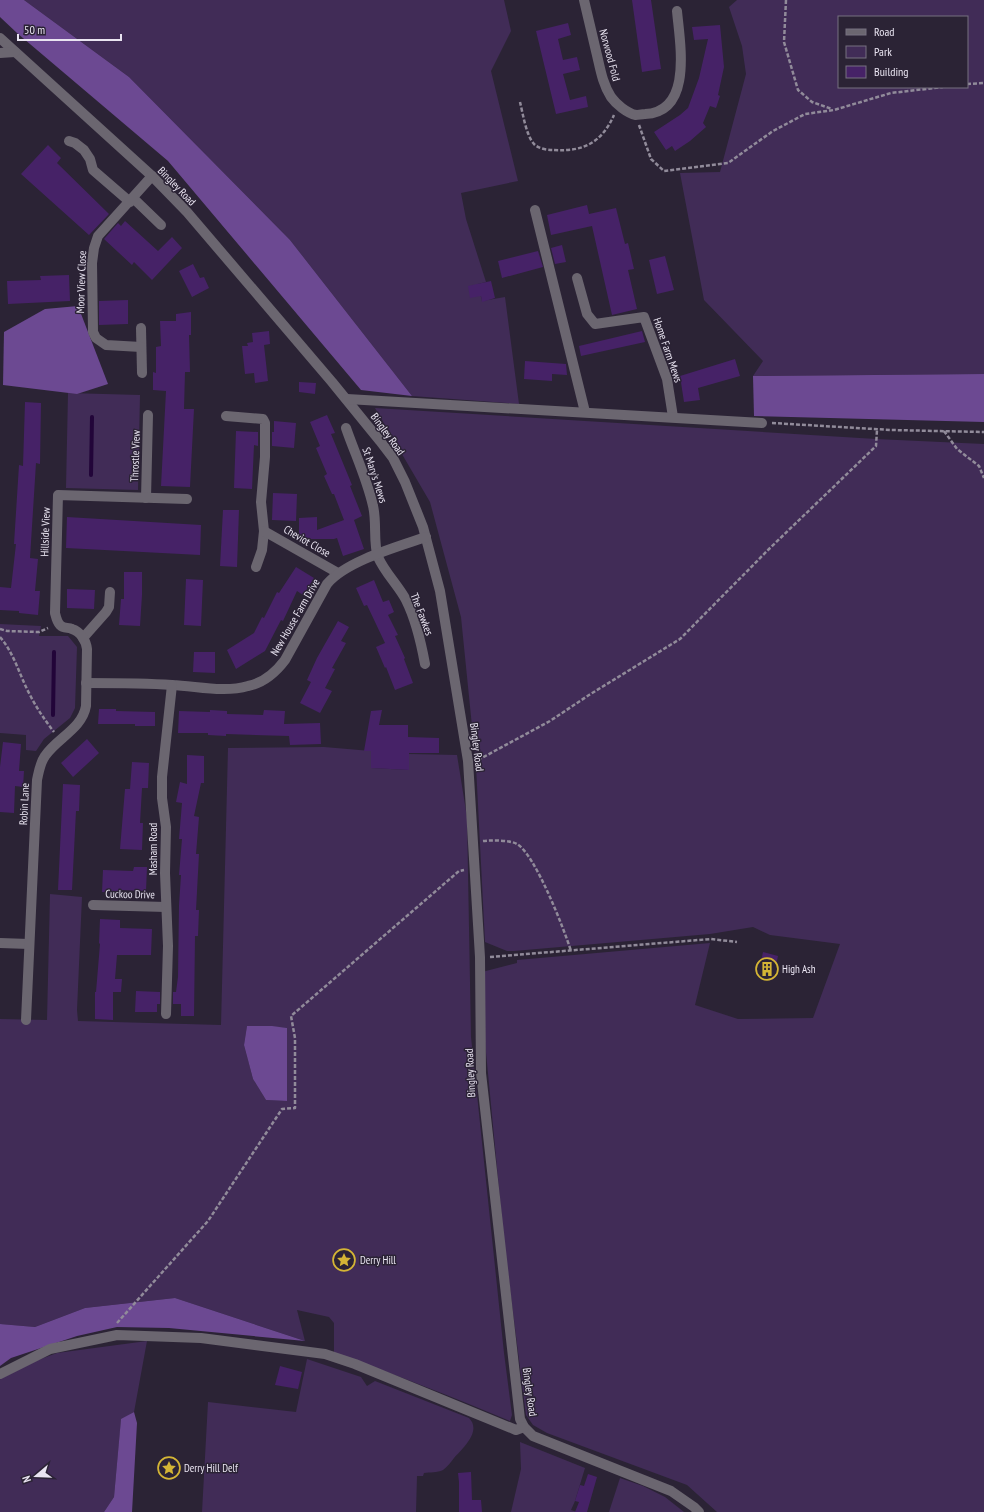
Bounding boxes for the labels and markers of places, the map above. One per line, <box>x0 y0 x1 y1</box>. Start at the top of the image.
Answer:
building icon: High Ash <box>754 956 780 982</box>
place label: High Ash <box>782 962 816 976</box>
place icon: Derry Hill <box>331 1247 357 1273</box>
place label: Derry Hill <box>360 1253 396 1267</box>
place icon: Derry Hill Delf <box>156 1455 182 1481</box>
place label: Derry Hill Delf <box>184 1461 239 1475</box>

